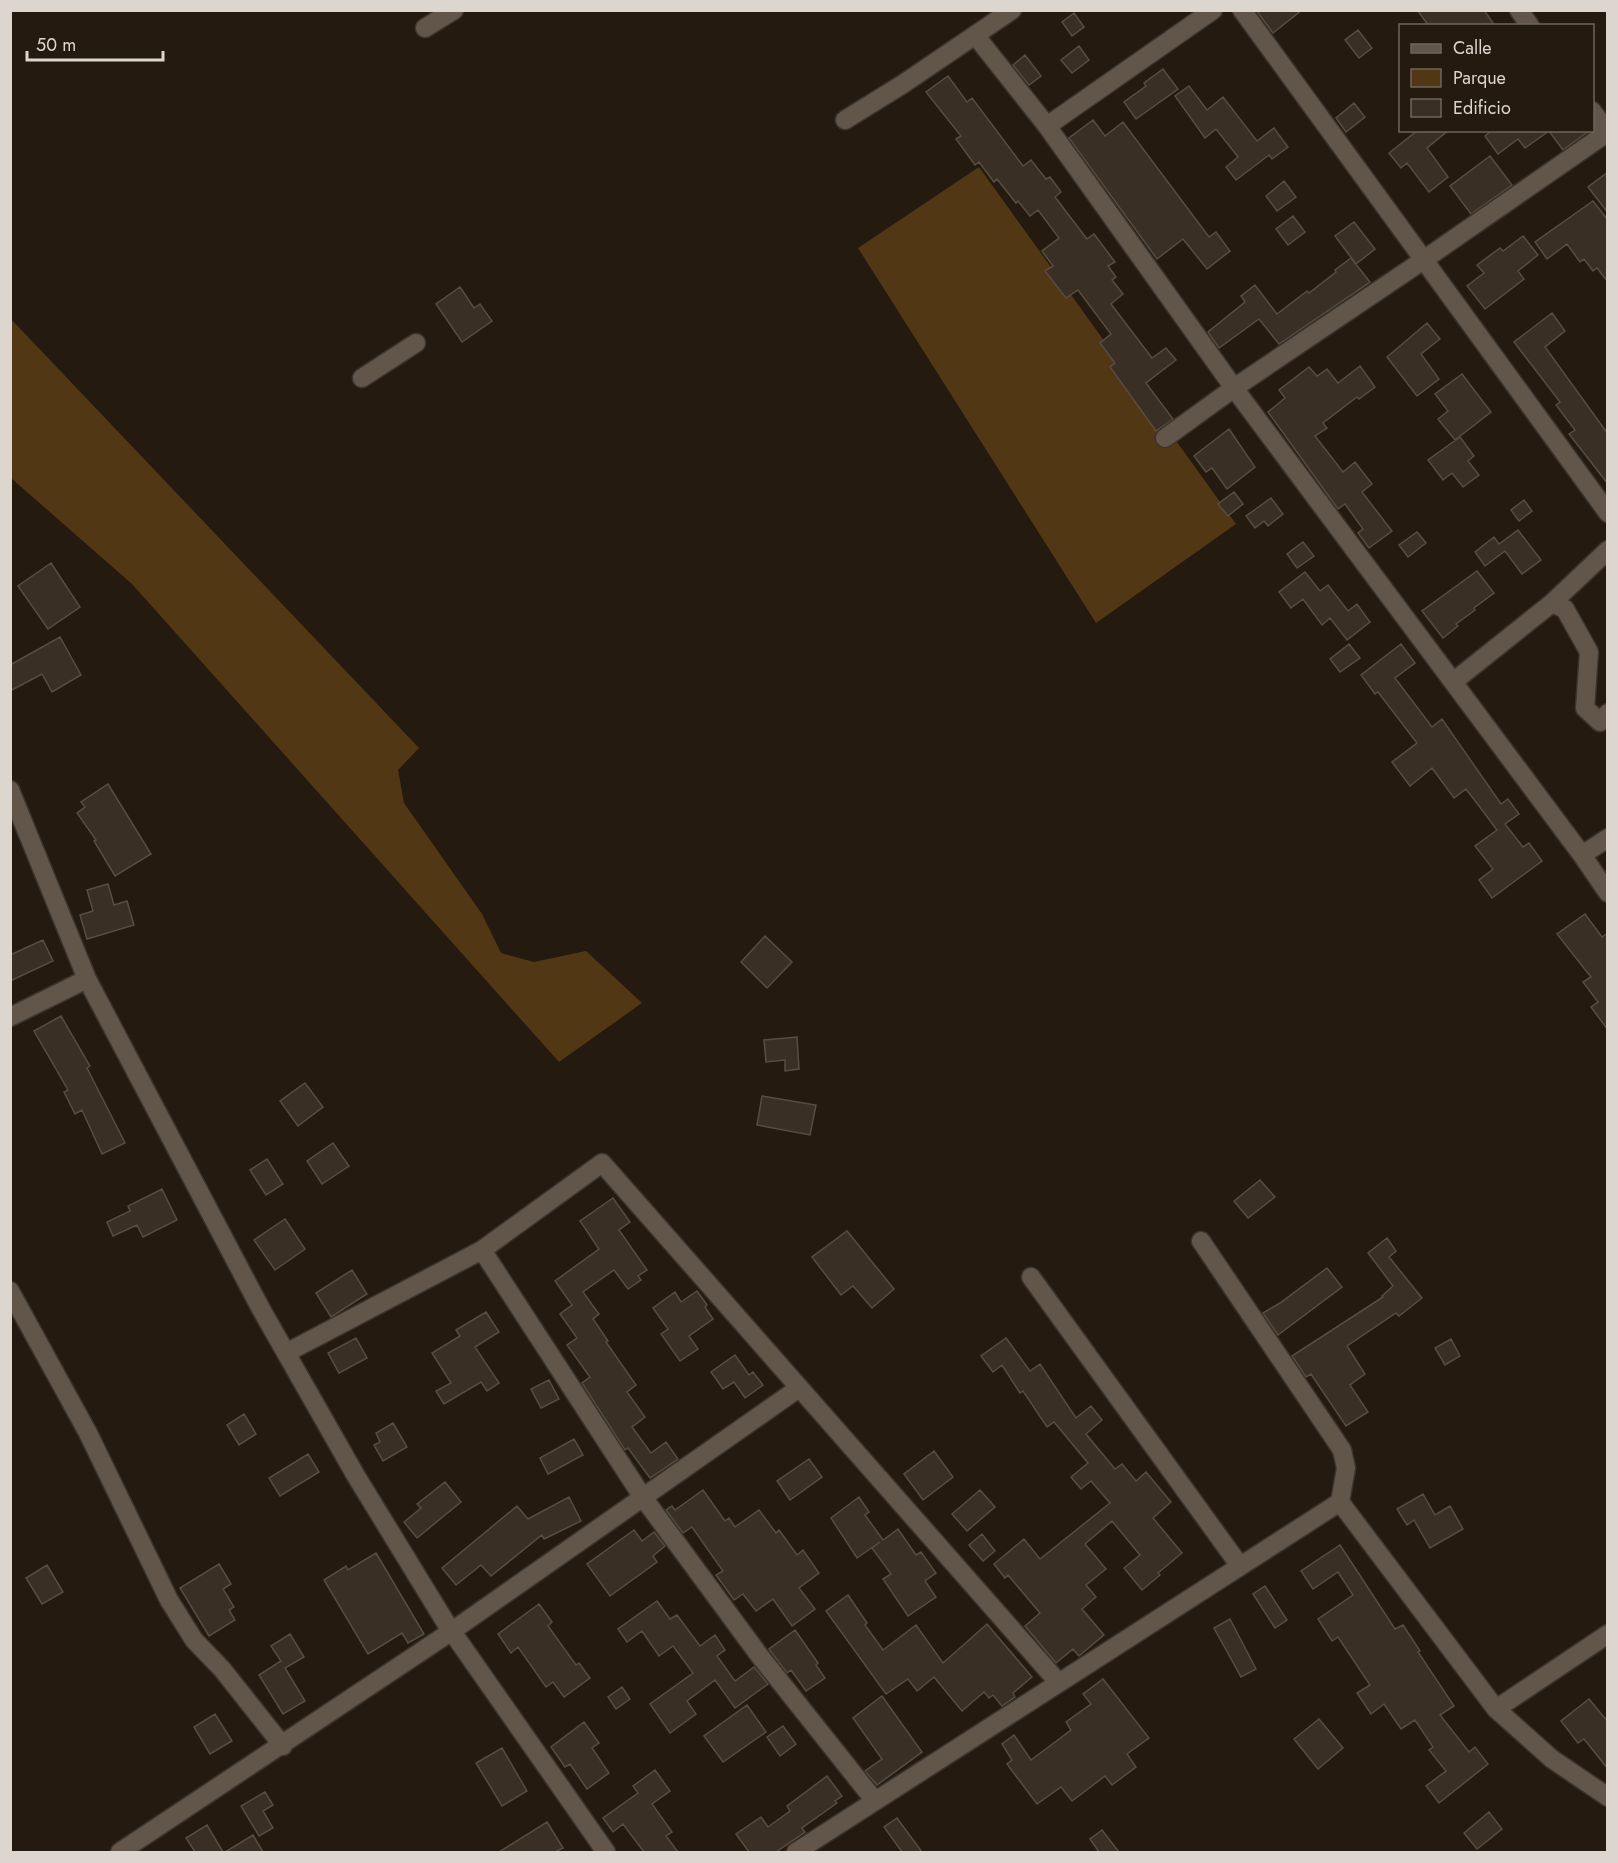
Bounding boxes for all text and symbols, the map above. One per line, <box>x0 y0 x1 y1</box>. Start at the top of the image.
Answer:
scale bar <box>27 24 164 62</box>
legend <box>1399 24 1594 132</box>
text: 50 m <box>36 32 76 58</box>
text: Calle <box>1453 35 1492 61</box>
text: Parque <box>1453 65 1506 91</box>
text: Edificio <box>1453 95 1511 121</box>

